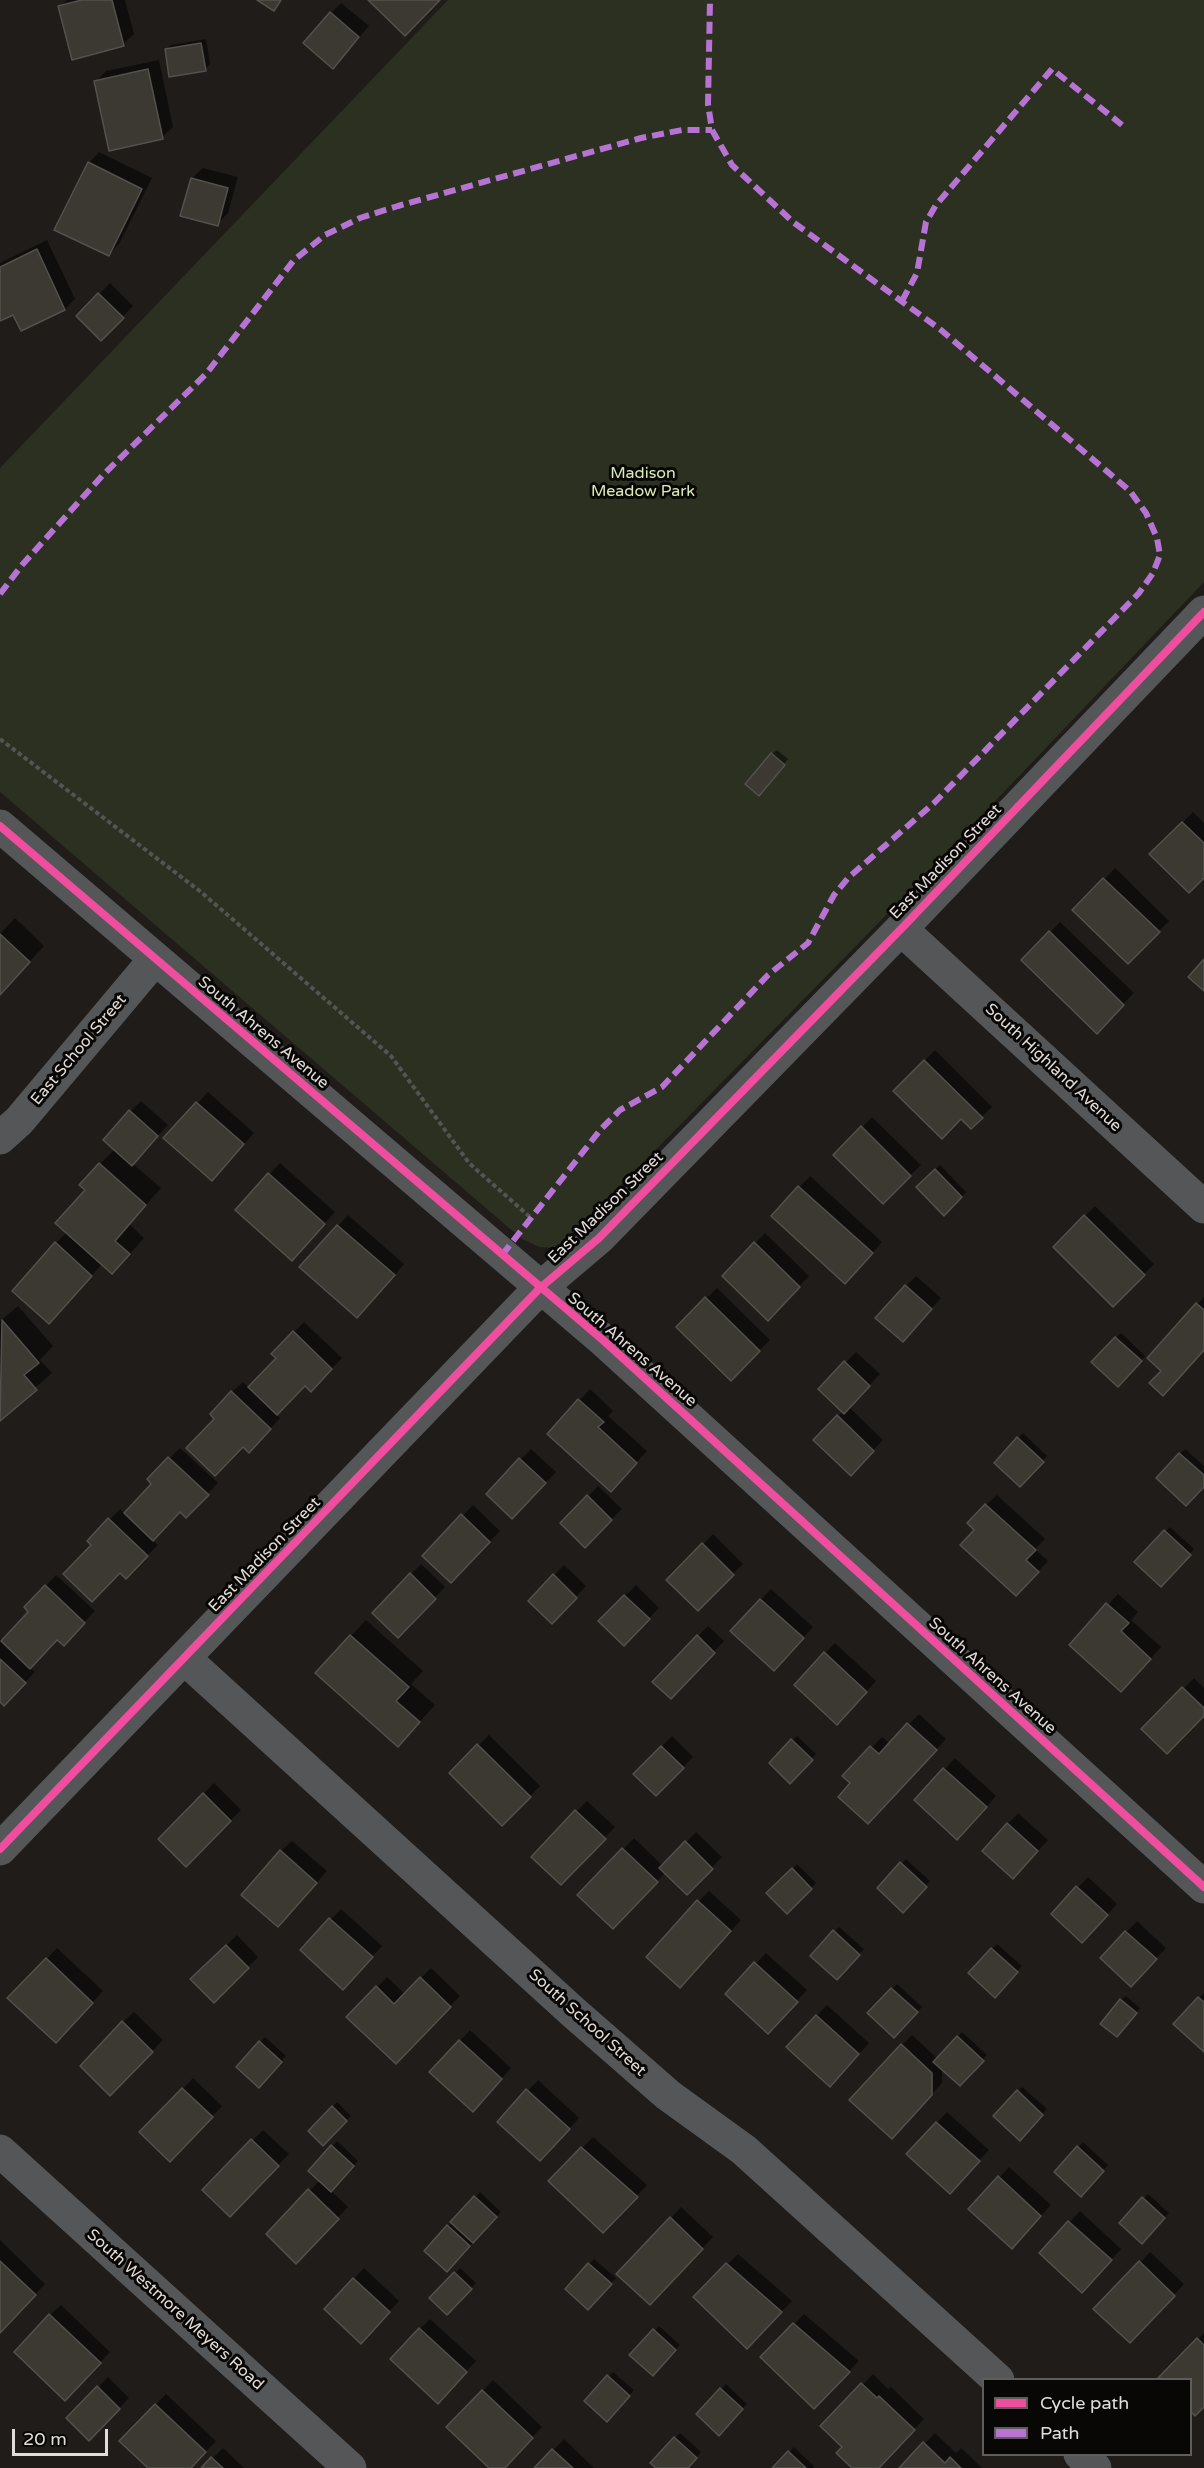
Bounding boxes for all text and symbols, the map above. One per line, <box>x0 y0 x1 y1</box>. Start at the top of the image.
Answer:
park label: Madison Meadow Park <box>591 464 695 502</box>
street label: East Madison Street <box>886 800 1006 924</box>
street label: South Ahrens Avenue <box>194 973 332 1093</box>
street label: East School Street <box>27 991 131 1109</box>
street label: South Highland Avenue <box>981 1000 1125 1136</box>
street label: East Madison Street <box>544 1148 668 1268</box>
street label: South Ahrens Avenue <box>564 1289 700 1411</box>
street label: East Madison Street <box>205 1493 325 1617</box>
street label: South Ahrens Avenue <box>924 1614 1060 1738</box>
street label: South School Street <box>525 1965 649 2081</box>
street label: South Westmore Meyers Road <box>83 2226 267 2394</box>
legend <box>982 2378 1192 2456</box>
text: Cycle path <box>1040 2392 1129 2414</box>
scale bar <box>15 2417 111 2455</box>
text: Path <box>1040 2422 1079 2444</box>
text: 20 m <box>23 2428 67 2450</box>

